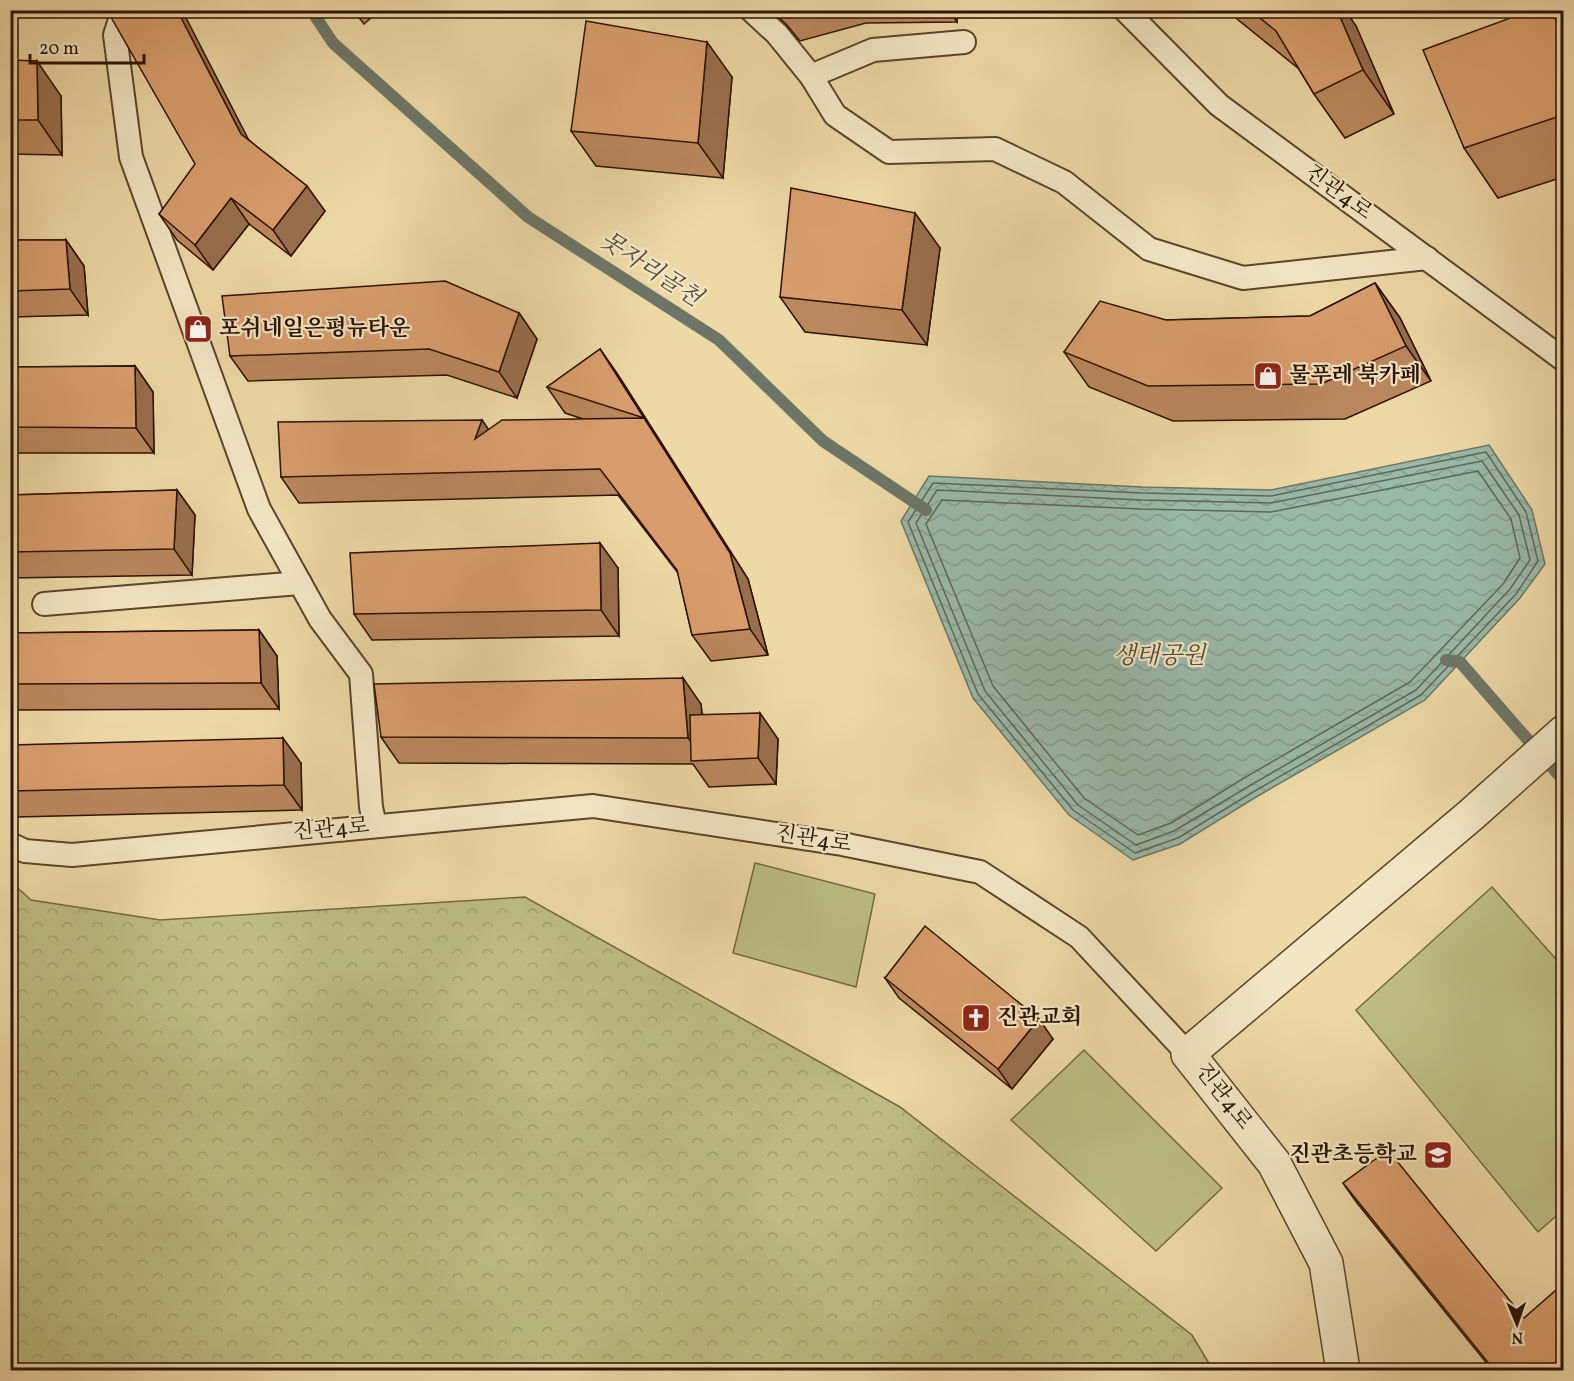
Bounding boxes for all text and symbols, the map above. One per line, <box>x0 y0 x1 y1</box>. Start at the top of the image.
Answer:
scale bar <box>30 27 144 65</box>
text: 20 m <box>39 37 79 62</box>
street label: 진관4로 <box>1298 158 1378 228</box>
water label: 못자리골천 <box>592 224 709 317</box>
shop icon: 포쉬네일은평뉴타운 <box>182 313 214 345</box>
place label: 포쉬네일은평뉴타운 <box>219 314 410 345</box>
shop icon: 물푸레 북카페 <box>1252 360 1284 392</box>
place label: 물푸레 북카페 <box>1289 361 1421 392</box>
water label: 생태공원 <box>1113 640 1207 674</box>
street label: 진관4로 <box>291 811 371 849</box>
street label: 진관4로 <box>773 819 853 861</box>
church icon: 진관교회 <box>960 1002 992 1034</box>
place label: 진관교회 <box>997 1003 1082 1034</box>
street label: 진관4로 <box>1187 1057 1259 1137</box>
school or university icon: 진관초등학교 <box>1422 1139 1454 1171</box>
place label: 진관초등학교 <box>1289 1140 1417 1171</box>
north arrow <box>1487 1294 1547 1354</box>
text: N <box>1511 1326 1524 1348</box>

